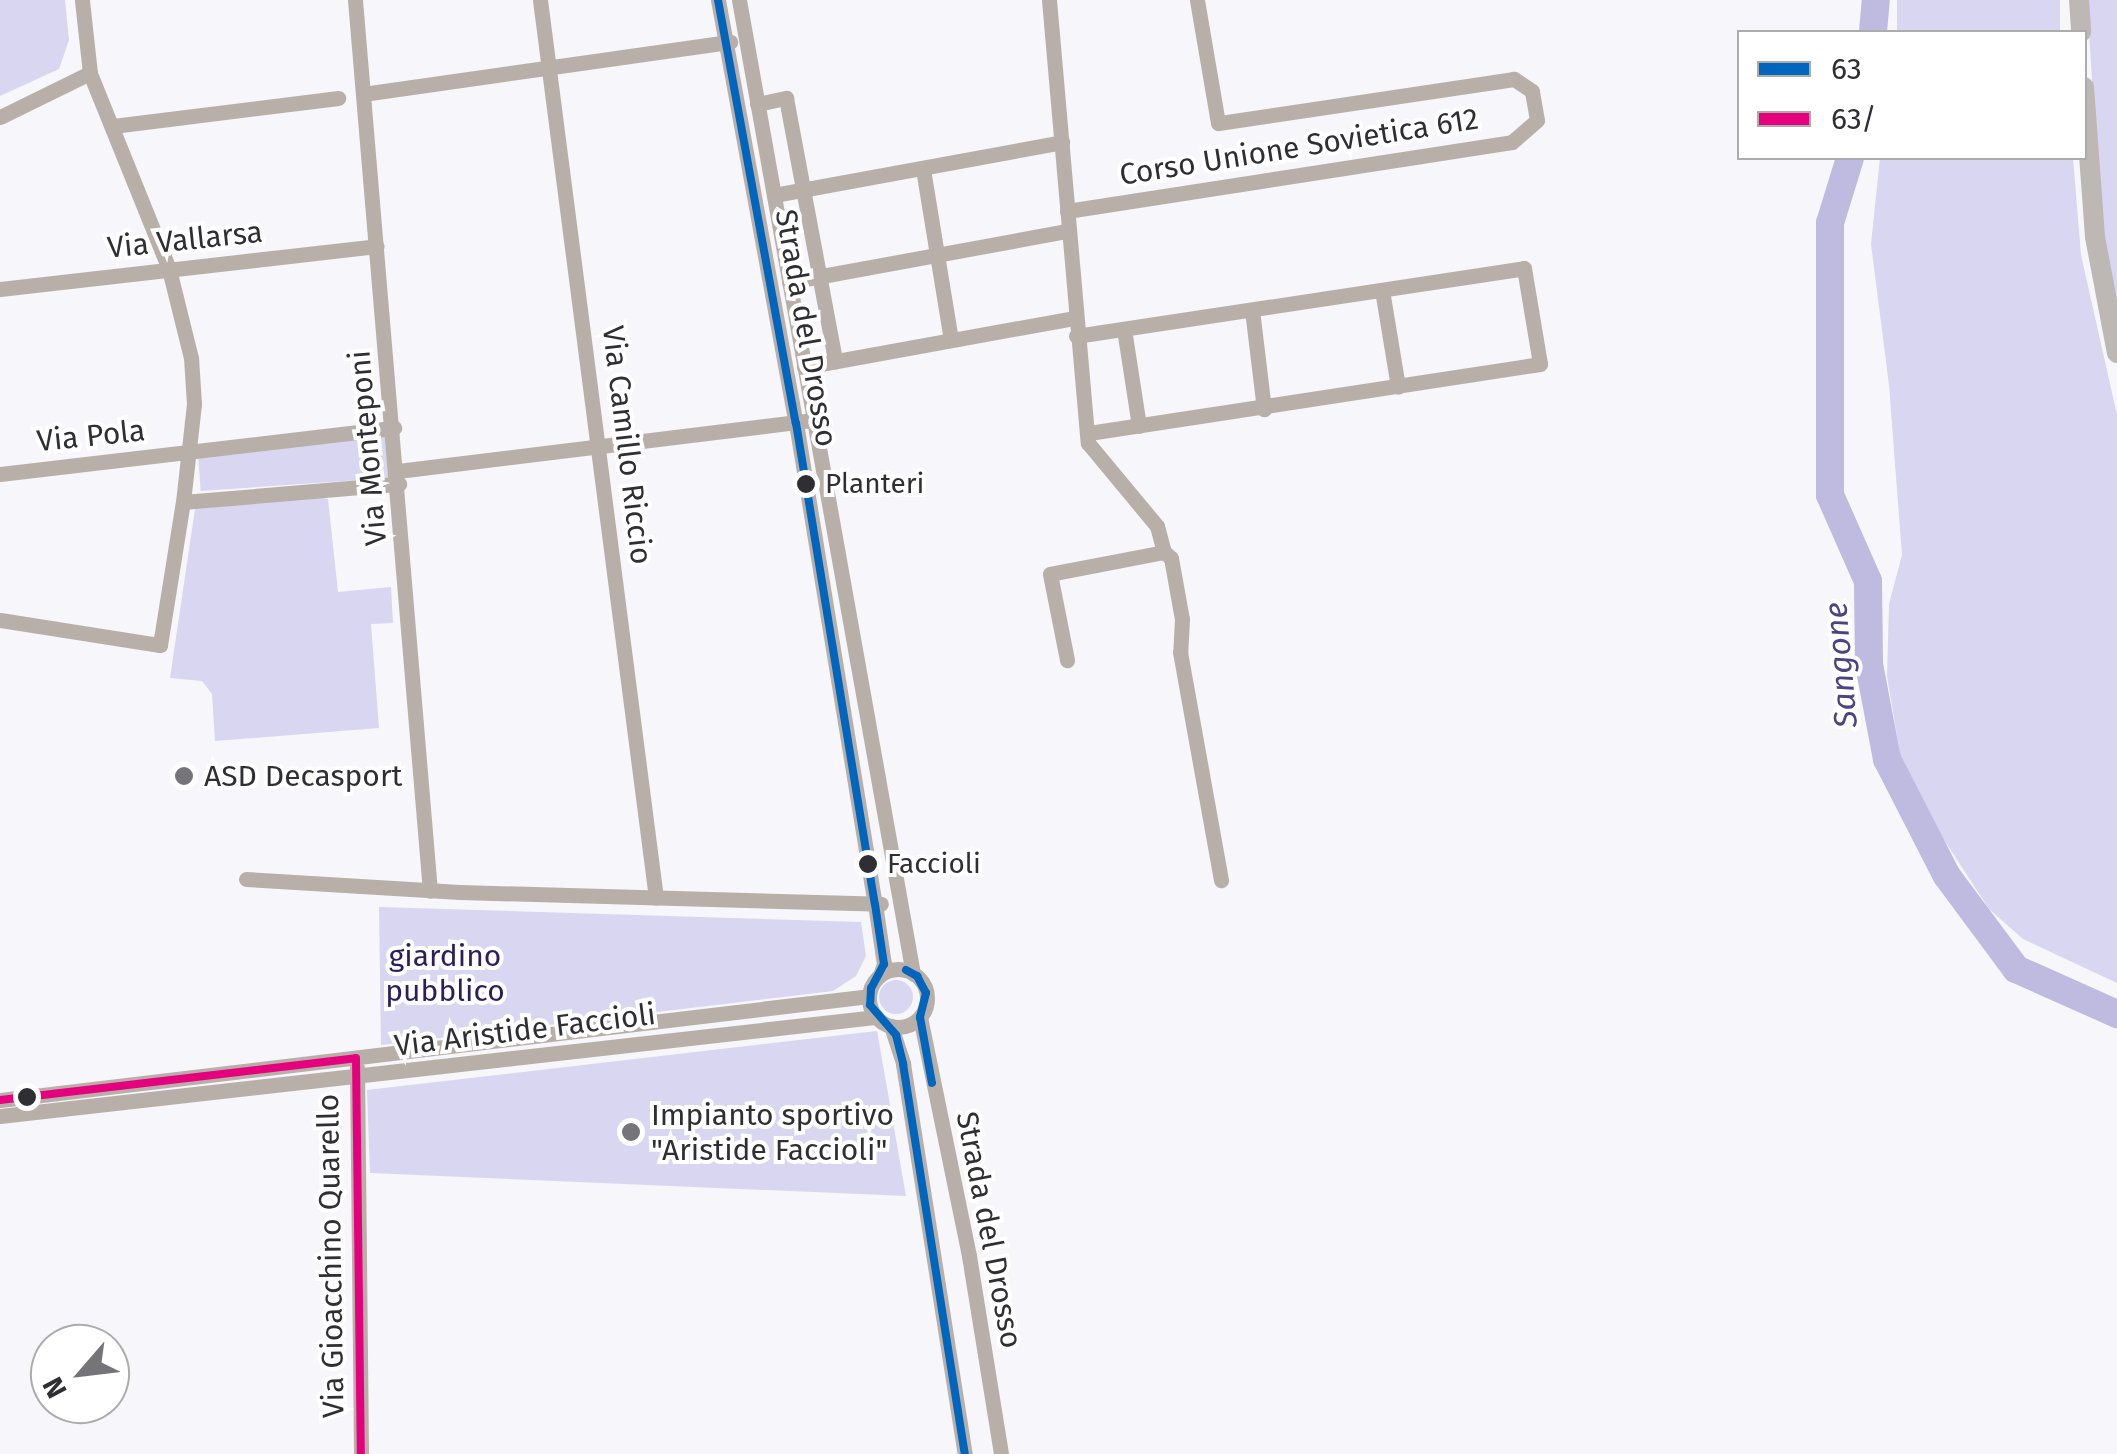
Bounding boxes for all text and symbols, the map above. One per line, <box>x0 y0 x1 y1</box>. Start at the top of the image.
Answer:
legend <box>1737 30 2087 160</box>
text: 63 <box>1831 51 1862 87</box>
street label: Corso Unione Sovietica 612 <box>1117 101 1481 193</box>
text: 63/ <box>1831 101 1877 137</box>
street label: Strada del Drosso <box>767 207 845 449</box>
street label: Via Vallarsa <box>106 214 264 266</box>
street label: Via Camillo Riccio <box>595 324 659 566</box>
street label: Via Monteponi <box>342 349 394 547</box>
street label: Via Pola <box>35 412 147 460</box>
place label: Planteri <box>825 467 924 501</box>
marker: Planteri <box>796 474 816 494</box>
water label: Sangone <box>1816 600 1866 730</box>
place label: ASD Decasport <box>204 758 402 794</box>
marker: ASD Decasport <box>173 765 195 787</box>
place label: Faccioli <box>887 847 981 881</box>
marker: Faccioli <box>858 854 878 874</box>
park label: giardino pubblico <box>385 938 505 1008</box>
street label: Via Aristide Faccioli <box>392 996 658 1064</box>
unlabelled marker <box>17 1087 37 1107</box>
street label: Via Gioacchino Quarello <box>310 1094 352 1418</box>
place label: Impianto sportivo "Aristide Faccioli" <box>651 1097 894 1168</box>
street label: Strada del Drosso <box>948 1109 1030 1351</box>
marker: Impianto sportivo "Aristide Faccioli" <box>620 1121 642 1143</box>
north arrow <box>30 1324 130 1424</box>
text: N <box>36 1371 74 1403</box>

